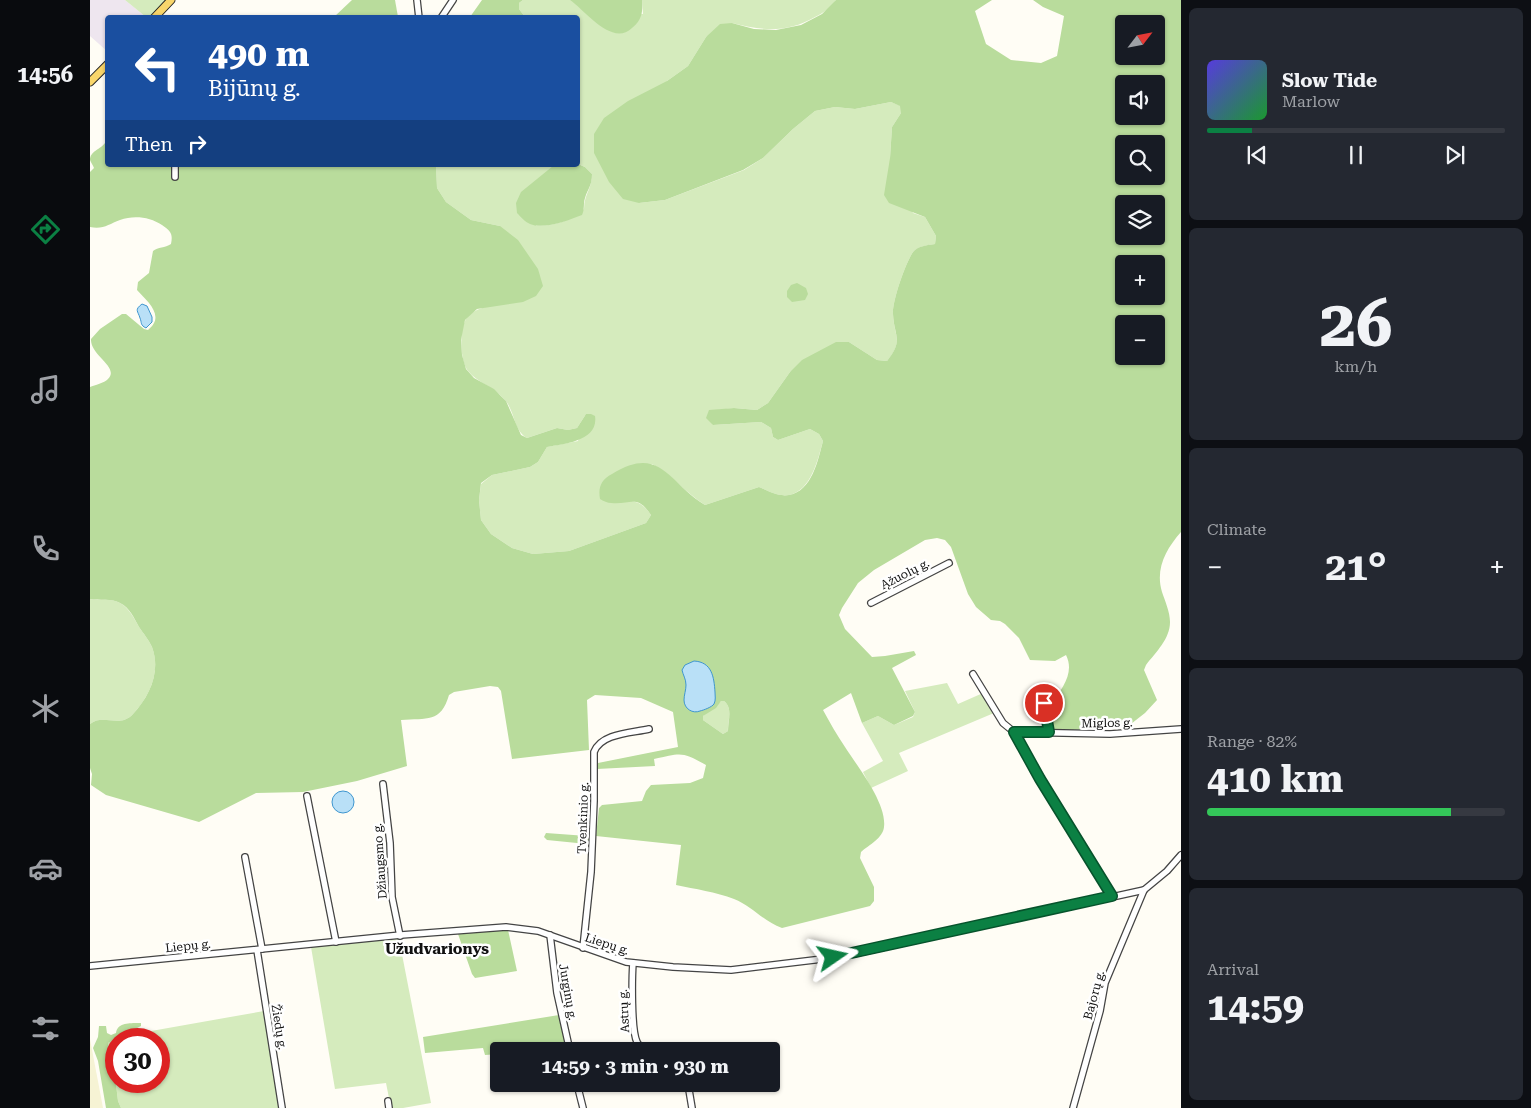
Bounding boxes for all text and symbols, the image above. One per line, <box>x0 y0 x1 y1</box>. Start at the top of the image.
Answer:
north arrow <box>1115 15 1165 65</box>
map controls <box>1115 15 1165 365</box>
text: 490 m <box>208 34 309 75</box>
icon: left <box>125 35 190 100</box>
text: 14:56 <box>17 62 73 87</box>
text: Slow Tide <box>1282 69 1377 92</box>
button: sound <box>1115 75 1165 125</box>
text: Bijūnų g. <box>208 76 301 101</box>
text: Marlow <box>1282 92 1340 111</box>
icon: right <box>183 130 211 158</box>
text: Then <box>125 133 173 156</box>
button: search <box>1115 135 1165 185</box>
icon: previous <box>1243 141 1271 169</box>
icon: pause <box>1342 141 1370 169</box>
icon: next <box>1441 141 1469 169</box>
button: layers <box>1115 195 1165 245</box>
icon: directions <box>28 212 63 247</box>
button: + <box>1115 255 1165 305</box>
text: 26 <box>1320 286 1392 362</box>
button: − <box>1115 315 1165 365</box>
text: km/h <box>1335 357 1377 376</box>
icon: music <box>28 372 63 407</box>
text: Climate <box>1207 520 1266 539</box>
icon: phone <box>28 531 63 566</box>
text: 21° <box>1325 545 1387 589</box>
text: − <box>1207 551 1223 584</box>
text: + <box>1489 551 1505 584</box>
street label: Ąžuolų g. <box>878 556 932 592</box>
pin <box>1023 682 1065 724</box>
icon: arrive <box>1030 689 1058 717</box>
icon: climate <box>28 691 63 726</box>
street label: Miglos g. <box>1081 716 1133 730</box>
text: Range · 82% <box>1207 732 1297 751</box>
text: 410 km <box>1207 757 1343 801</box>
street label: Tvenkinio g. <box>575 782 591 854</box>
street label: Džiaugsmo g. <box>370 823 390 899</box>
icon: car <box>28 851 63 886</box>
street label: Liepų g. <box>583 930 631 958</box>
position arrow <box>806 930 858 982</box>
street label: Liepų g. <box>165 937 211 955</box>
district label: Užudvarionys <box>385 940 489 958</box>
text: Arrival <box>1207 960 1259 979</box>
street label: Jurginų g. <box>556 963 580 1021</box>
street label: Bajorų g. <box>1081 969 1107 1021</box>
text: 14:59 <box>1207 985 1304 1029</box>
street label: Astrų g. <box>616 989 632 1033</box>
street label: Žiedų g. <box>269 1003 289 1051</box>
icon: filters <box>28 1011 63 1046</box>
speed limit sign: 30 <box>105 1028 170 1093</box>
text: 14:59 · 3 min · 930 m <box>541 1055 729 1078</box>

